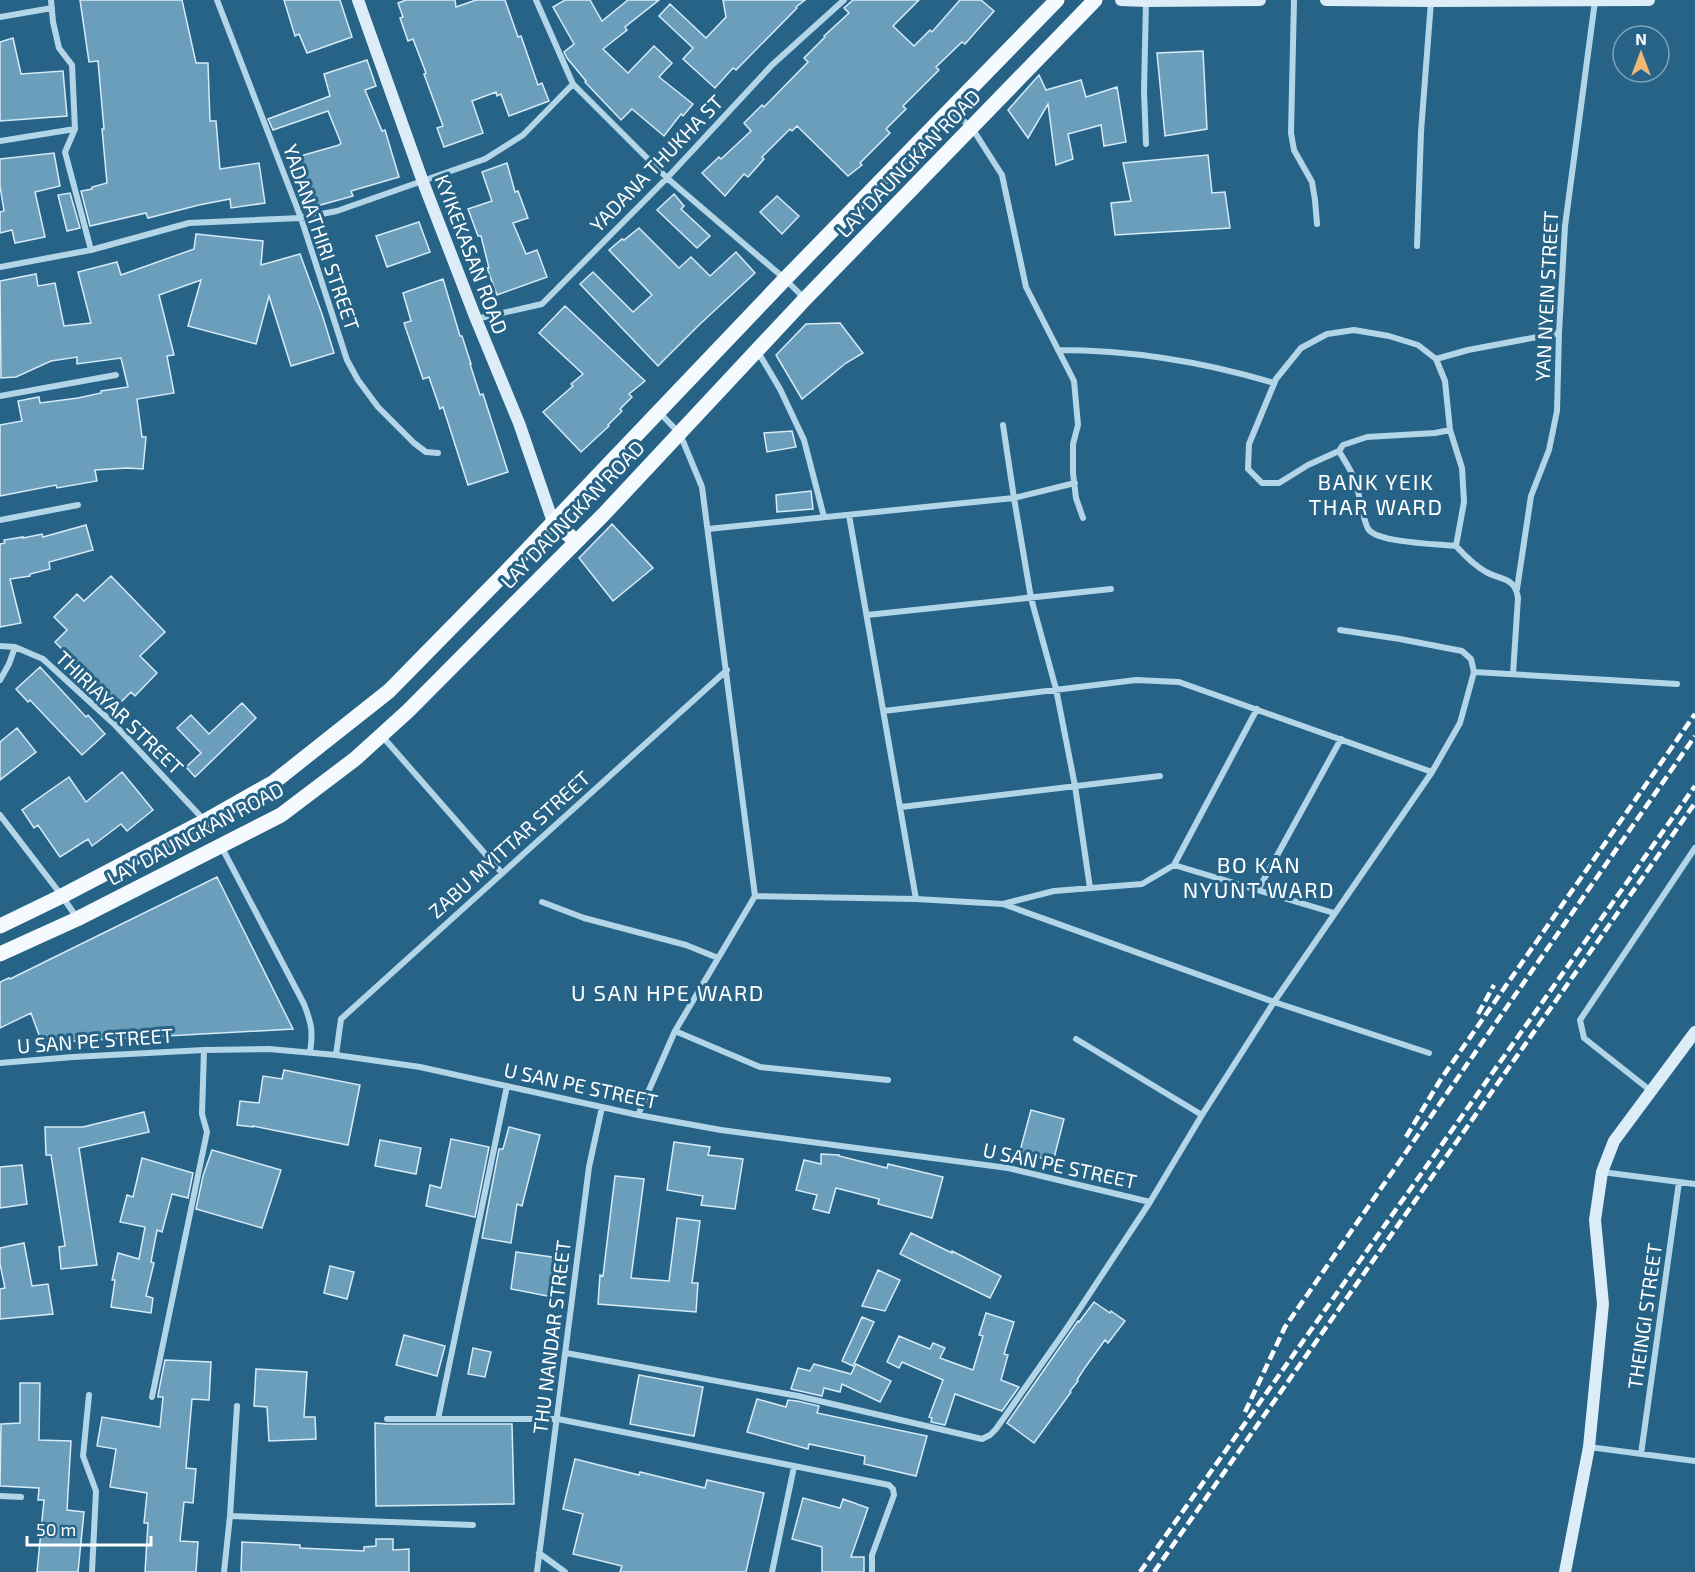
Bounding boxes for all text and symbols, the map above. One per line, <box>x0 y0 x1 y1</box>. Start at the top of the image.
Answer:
north arrow <box>1611 24 1671 84</box>
text: N <box>1635 29 1647 48</box>
street label: LAY DAUNGKAN ROAD <box>831 84 985 242</box>
street label: YADANA THUKHA ST <box>584 89 728 237</box>
street label: YADANATHIRI STREET <box>279 141 365 334</box>
street label: KYIKEKASAN ROAD <box>430 171 514 337</box>
street label: YAN NYEIN STREET <box>1530 210 1562 382</box>
street label: LAY DAUNGKAN ROAD <box>495 435 649 593</box>
district label: BANK YEIK THAR WARD <box>1308 468 1444 519</box>
street label: THIRIAYAR STREET <box>51 645 189 779</box>
street label: ZABU MYITTAR STREET <box>423 765 595 923</box>
street label: LAY DAUNGKAN ROAD <box>103 776 287 890</box>
district label: BO KAN NYUNT WARD <box>1183 851 1335 902</box>
district label: U SAN HPE WARD <box>571 979 765 1005</box>
street label: U SAN PE STREET <box>16 1023 174 1057</box>
street label: U SAN PE STREET <box>502 1057 660 1113</box>
street label: U SAN PE STREET <box>981 1137 1139 1193</box>
street label: THU NANDAR STREET <box>527 1238 575 1435</box>
street label: THEINGI STREET <box>1622 1241 1666 1390</box>
scale bar <box>27 1509 152 1547</box>
text: 50 m <box>36 1518 76 1540</box>

